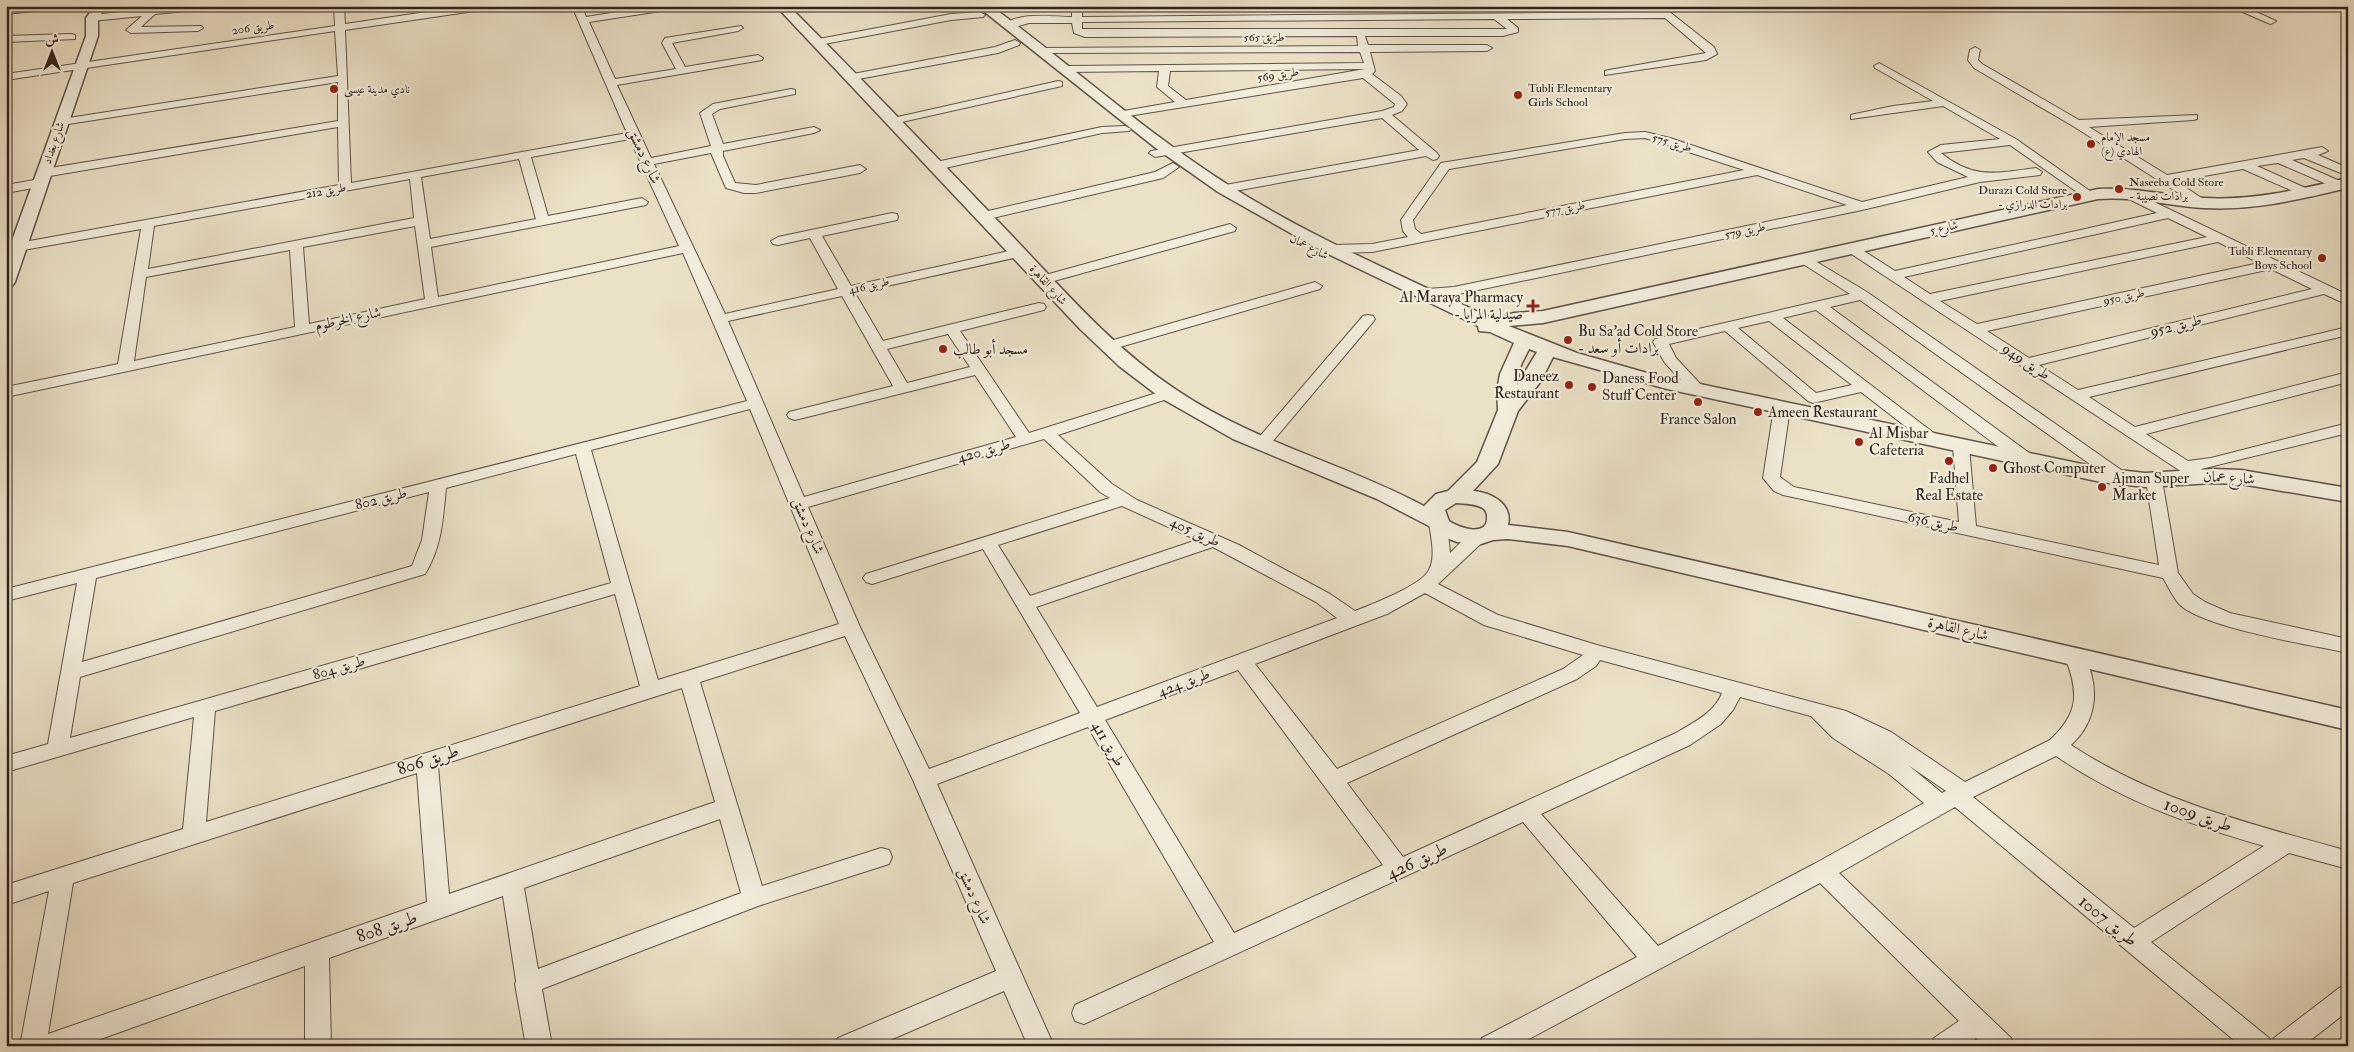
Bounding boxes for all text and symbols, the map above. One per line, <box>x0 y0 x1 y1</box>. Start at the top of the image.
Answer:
street label: طريق 206 <box>231 18 275 38</box>
north arrow <box>28 28 78 78</box>
street label: طريق 565 <box>1243 30 1285 45</box>
text: ش <box>45 31 59 48</box>
street label: طريق 569 <box>1256 64 1300 86</box>
place label: Tubli Elementary Girls School <box>1528 81 1613 110</box>
place label: نادي مدينة عيسى <box>344 82 410 99</box>
marker: نادي مدينة عيسى <box>328 83 340 95</box>
marker: Tubli Elementary Girls School <box>1512 89 1524 101</box>
street label: شارع بغداد <box>40 120 71 167</box>
street label: شارع دمشق <box>620 125 665 188</box>
street label: طريق 575 <box>1650 130 1694 156</box>
place label: مسجد الإمام الهادي (ع) <box>2101 130 2150 162</box>
marker: مسجد الإمام الهادي (ع) <box>2085 138 2097 150</box>
place label: Naseeba Cold Store - برادات نصيبة <box>2129 175 2224 204</box>
street label: طريق 212 <box>305 180 348 202</box>
place label: Durazi Cold Store - برادات الدرازي <box>1978 183 2067 214</box>
marker: Naseeba Cold Store - برادات نصيبة <box>2113 183 2125 195</box>
marker: Durazi Cold Store - برادات الدرازي <box>2071 191 2083 203</box>
street label: طريق 577 <box>1544 198 1587 220</box>
street label: شارع 5 <box>1928 217 1960 241</box>
street label: طريق 579 <box>1723 219 1767 243</box>
street label: شارع عمان <box>1286 231 1331 266</box>
place label: Tubli Elementary Boys School <box>2228 244 2313 273</box>
marker: Tubli Elementary Boys School <box>2316 252 2328 264</box>
street label: شارع القاهرة <box>1024 262 1070 310</box>
street label: طريق 416 <box>847 274 891 298</box>
street label: طريق 950 <box>2101 285 2146 309</box>
place label: Al Maraya Pharmacy - صيدلية المرايا <box>1399 288 1523 324</box>
marker: Al Maraya Pharmacy - صيدلية المرايا <box>1527 300 1539 312</box>
street label: شارع الخرطوم <box>313 303 384 338</box>
street label: طريق 952 <box>2147 310 2204 342</box>
place label: Bu Sa'ad Cold Store - برادات أو سعد <box>1578 322 1698 358</box>
marker: Bu Sa'ad Cold Store - برادات أو سعد <box>1562 334 1574 346</box>
place label: مسجد أبو طالب <box>953 338 1028 359</box>
street label: طريق 949 <box>1997 339 2054 385</box>
marker: مسجد أبو طالب <box>937 343 949 355</box>
place label: Daneez Restaurant <box>1494 367 1559 403</box>
place label: Daness Food Stuff Center <box>1602 369 1679 405</box>
marker: Daneez Restaurant <box>1563 379 1575 391</box>
marker: Daness Food Stuff Center <box>1586 381 1598 393</box>
marker: France Salon <box>1692 396 1704 408</box>
place label: Ameen Restaurant <box>1767 403 1878 422</box>
marker: Ameen Restaurant <box>1752 406 1764 418</box>
place label: France Salon <box>1659 410 1737 429</box>
place label: Al Misbar Cafeteria <box>1868 424 1929 460</box>
street label: طريق 420 <box>955 434 1013 468</box>
marker: Al Misbar Cafeteria <box>1853 436 1865 448</box>
marker: Fadhel Real Estate <box>1943 455 1955 467</box>
place label: Ghost Computer <box>2003 459 2106 479</box>
marker: Ghost Computer <box>1987 462 1999 474</box>
street label: شارع عمان <box>2202 467 2255 492</box>
place label: Fadhel Real Estate <box>1915 469 1983 505</box>
place label: Ajman Super Market <box>2111 469 2190 505</box>
marker: Ajman Super Market <box>2096 481 2108 493</box>
street label: طريق 802 <box>353 483 409 515</box>
street label: شارع دمشق <box>785 495 828 558</box>
street label: طريق 636 <box>1906 507 1960 537</box>
street label: طريق 405 <box>1167 513 1223 551</box>
street label: شارع القاهرة <box>1925 613 1990 648</box>
street label: طريق 804 <box>311 652 367 684</box>
street label: طريق 424 <box>1155 664 1213 702</box>
street label: طريق 411 <box>1087 718 1129 770</box>
street label: طريق 806 <box>394 739 462 781</box>
street label: طريق 1009 <box>2161 793 2235 837</box>
street label: طريق 426 <box>1383 837 1451 885</box>
street label: شارع دمشق <box>950 865 995 928</box>
street label: طريق 1007 <box>2074 890 2142 952</box>
street label: طريق 808 <box>354 906 420 948</box>

